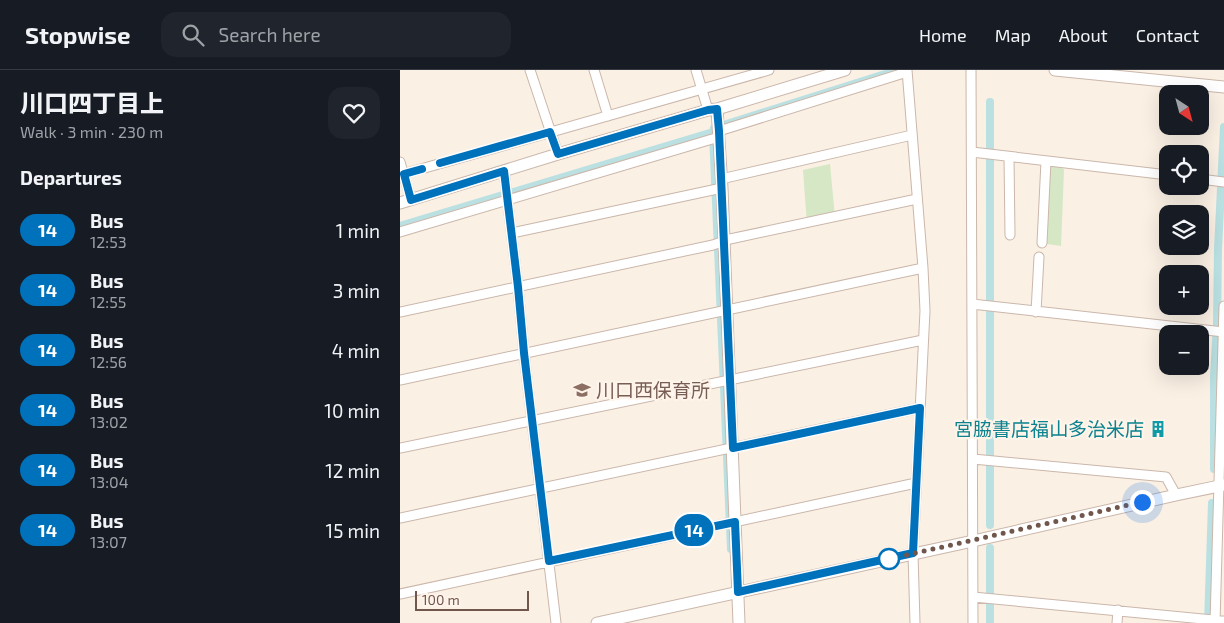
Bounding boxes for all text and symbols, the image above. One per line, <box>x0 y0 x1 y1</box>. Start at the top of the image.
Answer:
search box <box>161 12 511 57</box>
text: Stopwise <box>25 20 131 49</box>
icon: search <box>179 21 207 49</box>
text: Search here <box>219 23 321 46</box>
text: Home <box>919 24 967 46</box>
text: Map <box>995 24 1031 46</box>
text: About <box>1059 24 1108 46</box>
text: Contact <box>1136 24 1199 46</box>
north arrow <box>1159 85 1209 135</box>
map controls <box>1159 85 1209 375</box>
button: heart <box>328 87 380 139</box>
text: 川口四丁目上 <box>20 88 164 117</box>
text: Walk · 3 min · 230 m <box>20 122 163 141</box>
button: locate <box>1159 145 1209 195</box>
text: Departures <box>20 166 122 189</box>
button: layers <box>1159 205 1209 255</box>
text: Bus <box>90 209 124 232</box>
text: 14 <box>38 219 57 241</box>
text: 1 min <box>336 219 380 242</box>
text: 12:53 <box>90 232 127 251</box>
button: + <box>1159 265 1209 315</box>
text: Bus <box>90 269 124 292</box>
text: 14 <box>38 279 57 301</box>
text: 3 min <box>333 279 380 302</box>
text: 12:55 <box>90 292 126 311</box>
button: − <box>1159 325 1209 375</box>
text: Bus <box>90 329 124 352</box>
text: 14 <box>38 339 57 361</box>
text: 4 min <box>332 339 380 362</box>
text: 12:56 <box>90 352 127 371</box>
place label: 川口西保育所 <box>596 378 710 401</box>
school or university icon: 川口西保育所 <box>572 380 592 400</box>
text: Bus <box>90 389 124 412</box>
text: 14 <box>38 399 57 421</box>
text: 10 min <box>324 399 380 422</box>
text: 13:02 <box>90 412 128 431</box>
place label: 宮脇書店福山多治米店 <box>954 417 1144 440</box>
building icon: 宮脇書店福山多治米店 <box>1148 419 1168 439</box>
text: Bus <box>90 449 124 472</box>
text: 14 <box>38 459 57 481</box>
text: 12 min <box>325 459 380 482</box>
text: 13:04 <box>90 472 129 491</box>
your location <box>1130 490 1155 515</box>
text: Bus <box>90 509 124 532</box>
line badge: 14 <box>672 514 716 546</box>
text: 14 <box>38 519 57 541</box>
text: 15 min <box>326 519 380 542</box>
text: 14 <box>684 519 704 541</box>
text: 13:07 <box>90 532 127 551</box>
unlabelled marker <box>878 548 900 570</box>
scale bar <box>415 588 529 611</box>
text: 100 m <box>422 591 460 608</box>

